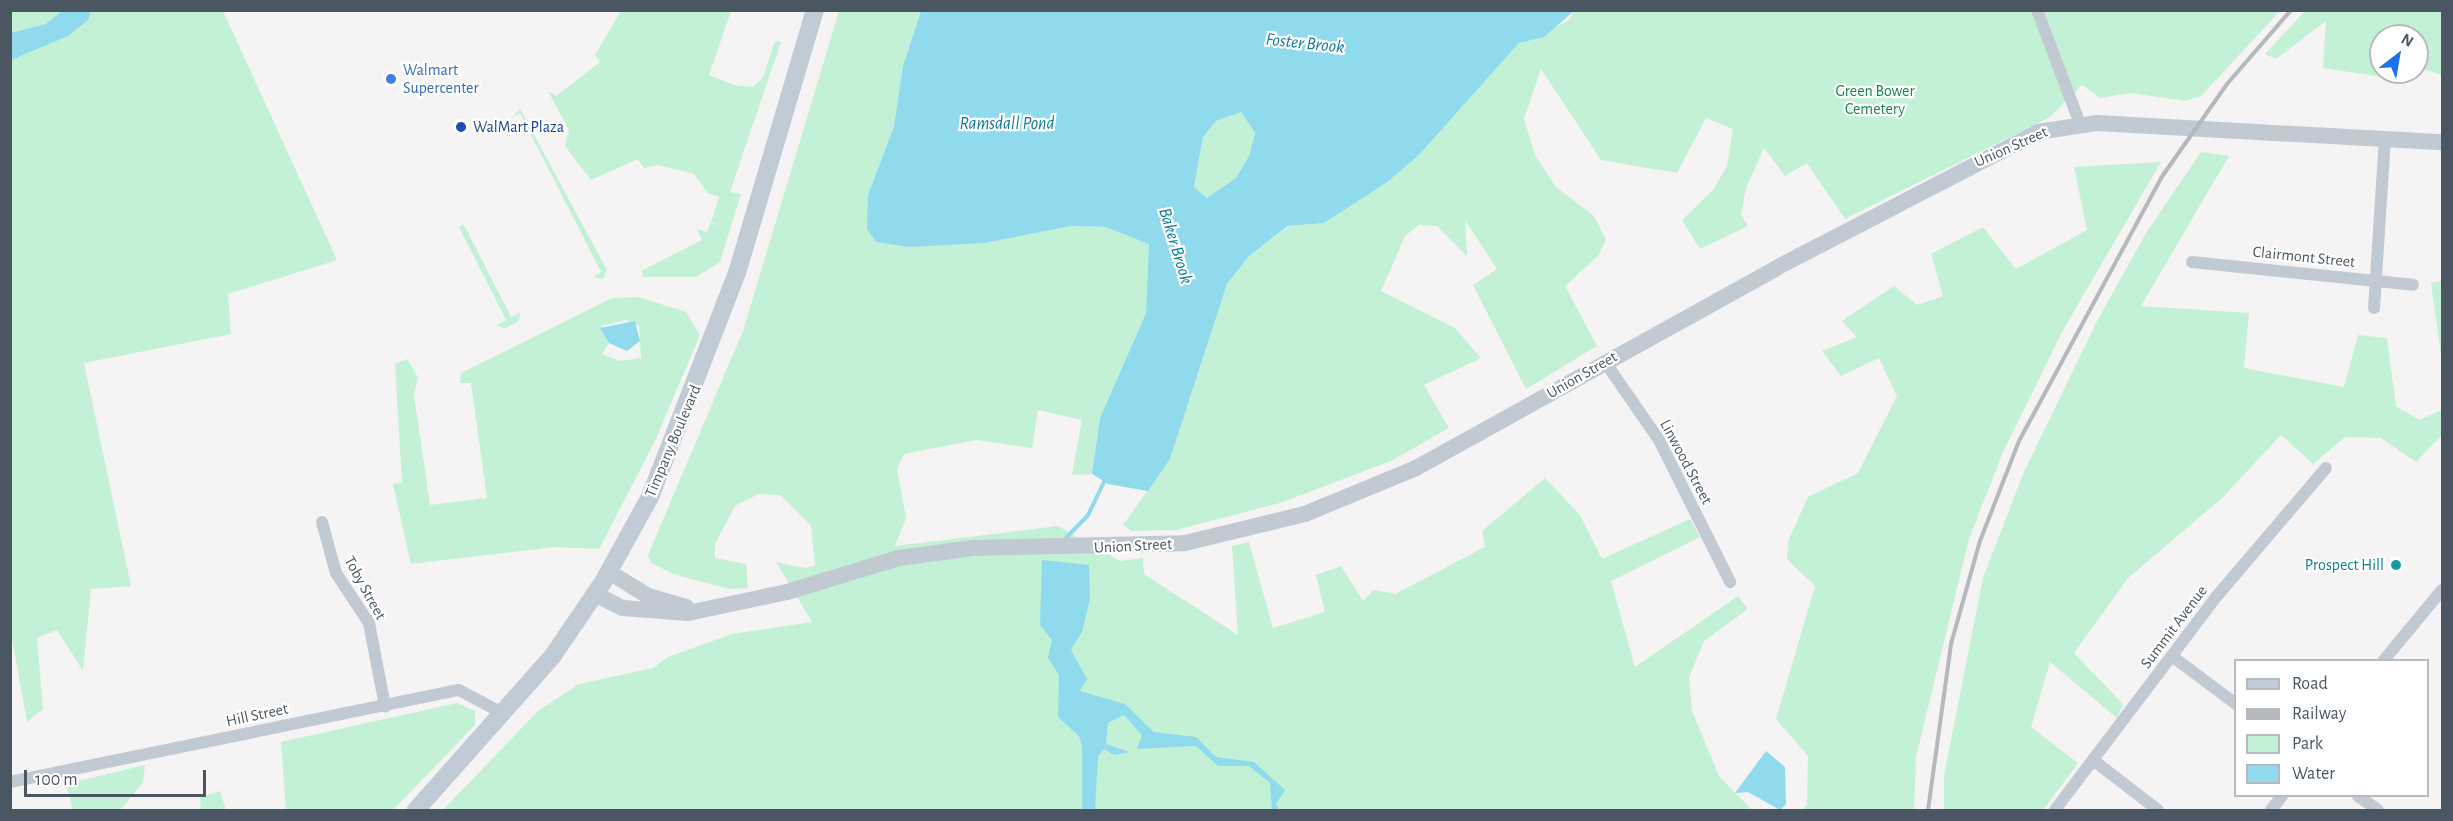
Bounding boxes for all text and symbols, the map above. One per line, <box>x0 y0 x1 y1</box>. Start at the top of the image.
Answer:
north arrow <box>2369 24 2429 84</box>
water label: Foster Brook <box>1265 29 1345 59</box>
text: N <box>2398 31 2416 50</box>
place label: Walmart Supercenter <box>403 60 479 98</box>
marker: Walmart Supercenter <box>384 72 398 86</box>
park label: Green Bower Cemetery <box>1835 81 1915 119</box>
water label: Ramsdall Pond <box>960 113 1054 135</box>
place label: WalMart Plaza <box>473 117 564 137</box>
marker: WalMart Plaza <box>454 120 468 134</box>
street label: Union Street <box>1971 122 2051 172</box>
water label: Baker Brook <box>1153 205 1197 287</box>
street label: Clairmont Street <box>2252 242 2356 272</box>
street label: Union Street <box>1543 347 1621 403</box>
street label: Timpany Boulevard <box>641 382 705 500</box>
street label: Linwood Street <box>1656 416 1716 508</box>
street label: Union Street <box>1094 534 1172 558</box>
street label: Toby Street <box>340 553 390 623</box>
place label: Prospect Hill <box>2305 555 2384 575</box>
marker: Prospect Hill <box>2389 558 2403 572</box>
street label: Summit Avenue <box>2136 582 2212 672</box>
legend <box>2234 659 2429 797</box>
text: Road <box>2292 675 2328 693</box>
street label: Hill Street <box>224 699 290 731</box>
text: Railway <box>2292 705 2346 723</box>
text: Park <box>2292 735 2323 753</box>
scale bar <box>27 758 208 796</box>
text: Water <box>2292 765 2335 783</box>
text: 100 m <box>35 771 78 789</box>

